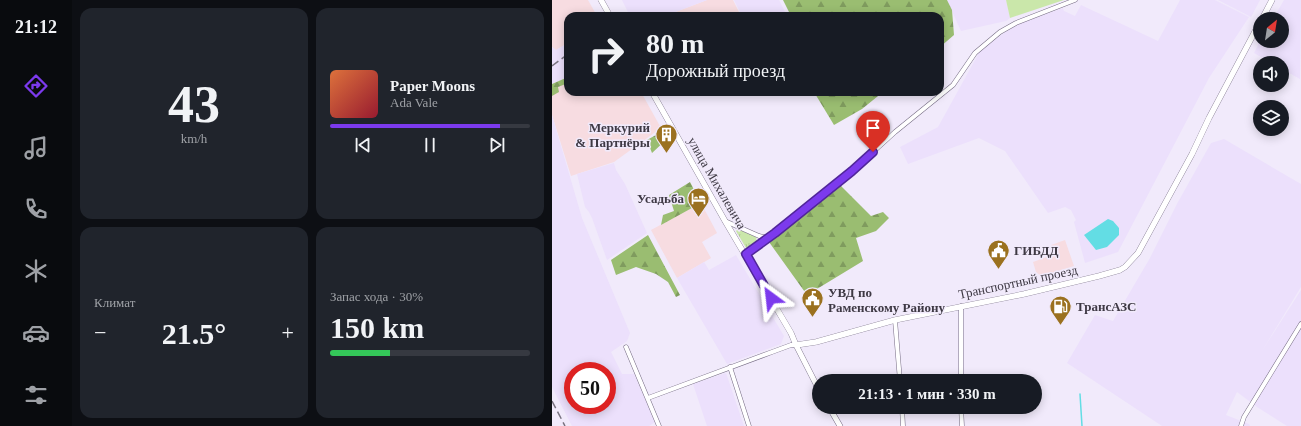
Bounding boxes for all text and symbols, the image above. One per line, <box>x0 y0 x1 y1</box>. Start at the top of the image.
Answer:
north arrow <box>1253 12 1289 48</box>
map controls <box>1253 12 1289 136</box>
text: 21:12 <box>15 17 57 37</box>
icon: right <box>580 28 632 80</box>
text: 80 m <box>646 28 704 59</box>
button: sound <box>1253 56 1289 92</box>
text: Дорожный проезд <box>646 61 785 81</box>
icon: directions <box>22 72 50 100</box>
text: 43 <box>168 76 220 133</box>
text: Paper Moons <box>390 78 475 94</box>
text: Ada Vale <box>390 95 438 110</box>
button: layers <box>1253 100 1289 136</box>
pin <box>856 111 890 152</box>
icon: arrive <box>862 117 884 139</box>
place label: Меркурий & Партнёры <box>575 120 651 150</box>
building icon: Меркурий & Партнёры <box>653 121 679 154</box>
text: km/h <box>181 131 207 146</box>
icon: music <box>22 134 50 162</box>
icon: previous <box>352 134 374 156</box>
icon: pause <box>419 134 441 156</box>
icon: next <box>486 134 508 156</box>
street label: улица Михалевича <box>685 134 750 232</box>
hotel icon: Усадьба <box>686 185 712 218</box>
place label: Усадьба <box>637 191 684 206</box>
icon: phone <box>22 195 50 223</box>
public building icon: ГИБДД <box>986 237 1012 270</box>
place label: ГИБДД <box>1014 243 1058 258</box>
icon: climate <box>22 257 50 285</box>
street label: Транспортный проезд <box>957 262 1079 302</box>
position arrow <box>750 277 792 319</box>
place label: УВД по Раменскому Району <box>828 285 945 315</box>
public building icon: УВД по Раменскому Району <box>799 286 825 319</box>
text: Запас хода · 30% <box>330 289 423 304</box>
fuel station icon: ТрансАЗС <box>1048 293 1074 326</box>
text: Климат <box>94 295 135 310</box>
place label: ТрансАЗС <box>1076 299 1136 314</box>
text: 150 km <box>330 311 424 344</box>
text: 21.5° <box>162 317 226 350</box>
icon: car <box>22 319 50 347</box>
text: − <box>94 320 106 345</box>
text: + <box>282 320 294 345</box>
speed limit sign: 50 <box>564 362 616 414</box>
icon: filters <box>22 381 50 409</box>
text: 21:13 · 1 мин · 330 m <box>858 386 996 402</box>

